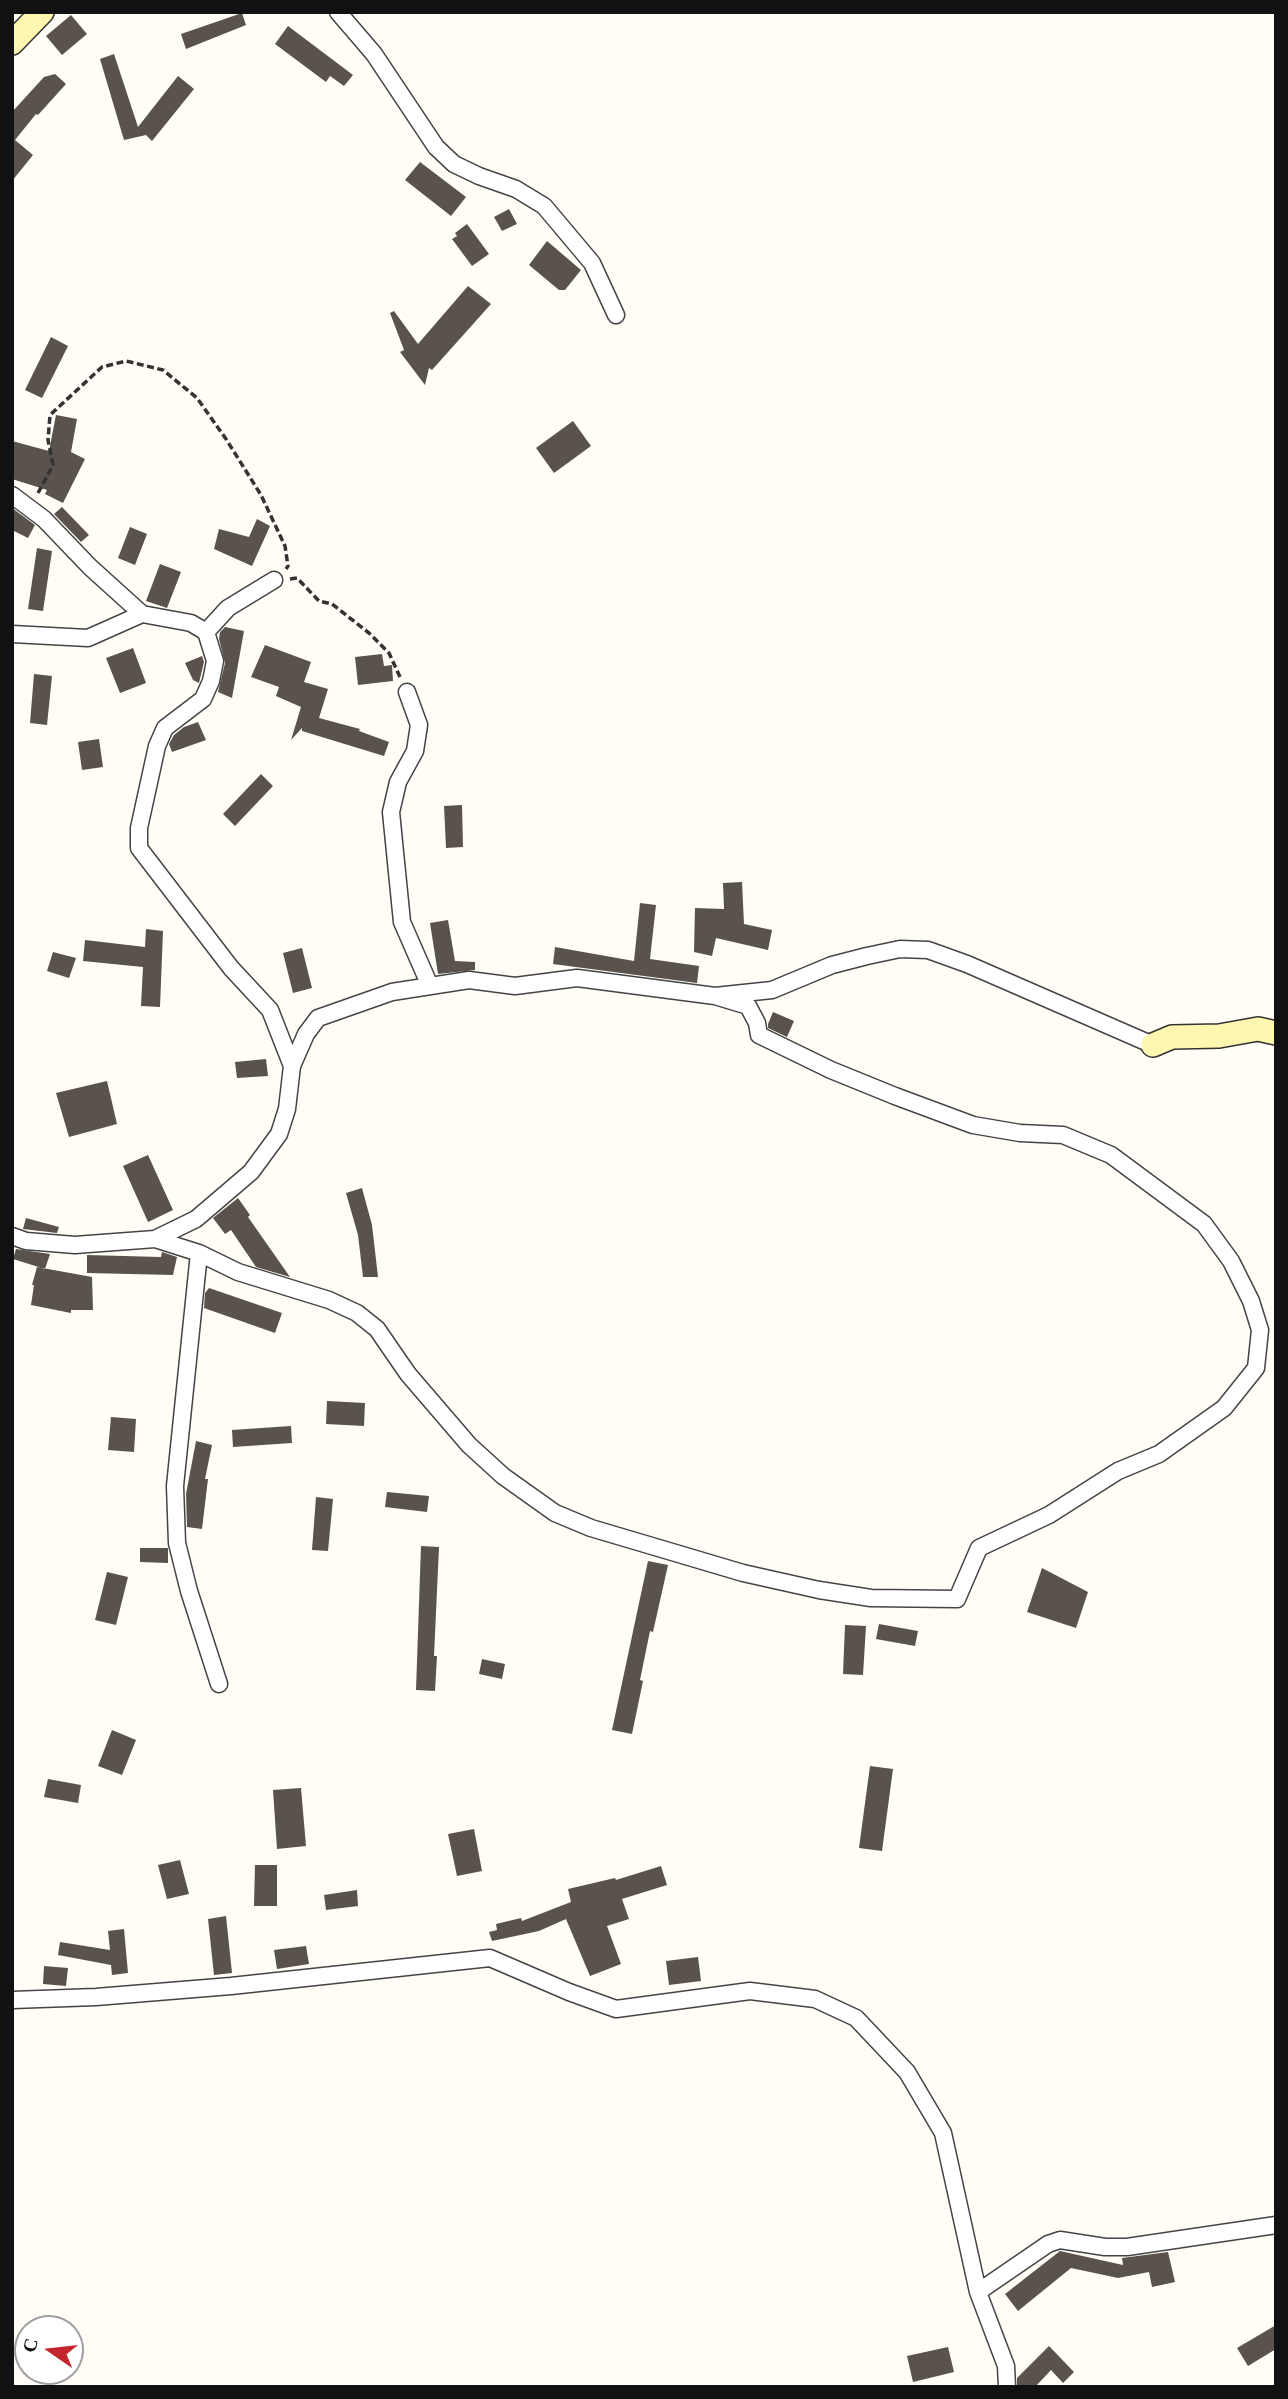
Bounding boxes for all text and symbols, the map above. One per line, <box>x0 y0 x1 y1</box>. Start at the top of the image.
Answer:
north arrow <box>14 2315 84 2385</box>
text: С <box>18 2336 42 2354</box>

